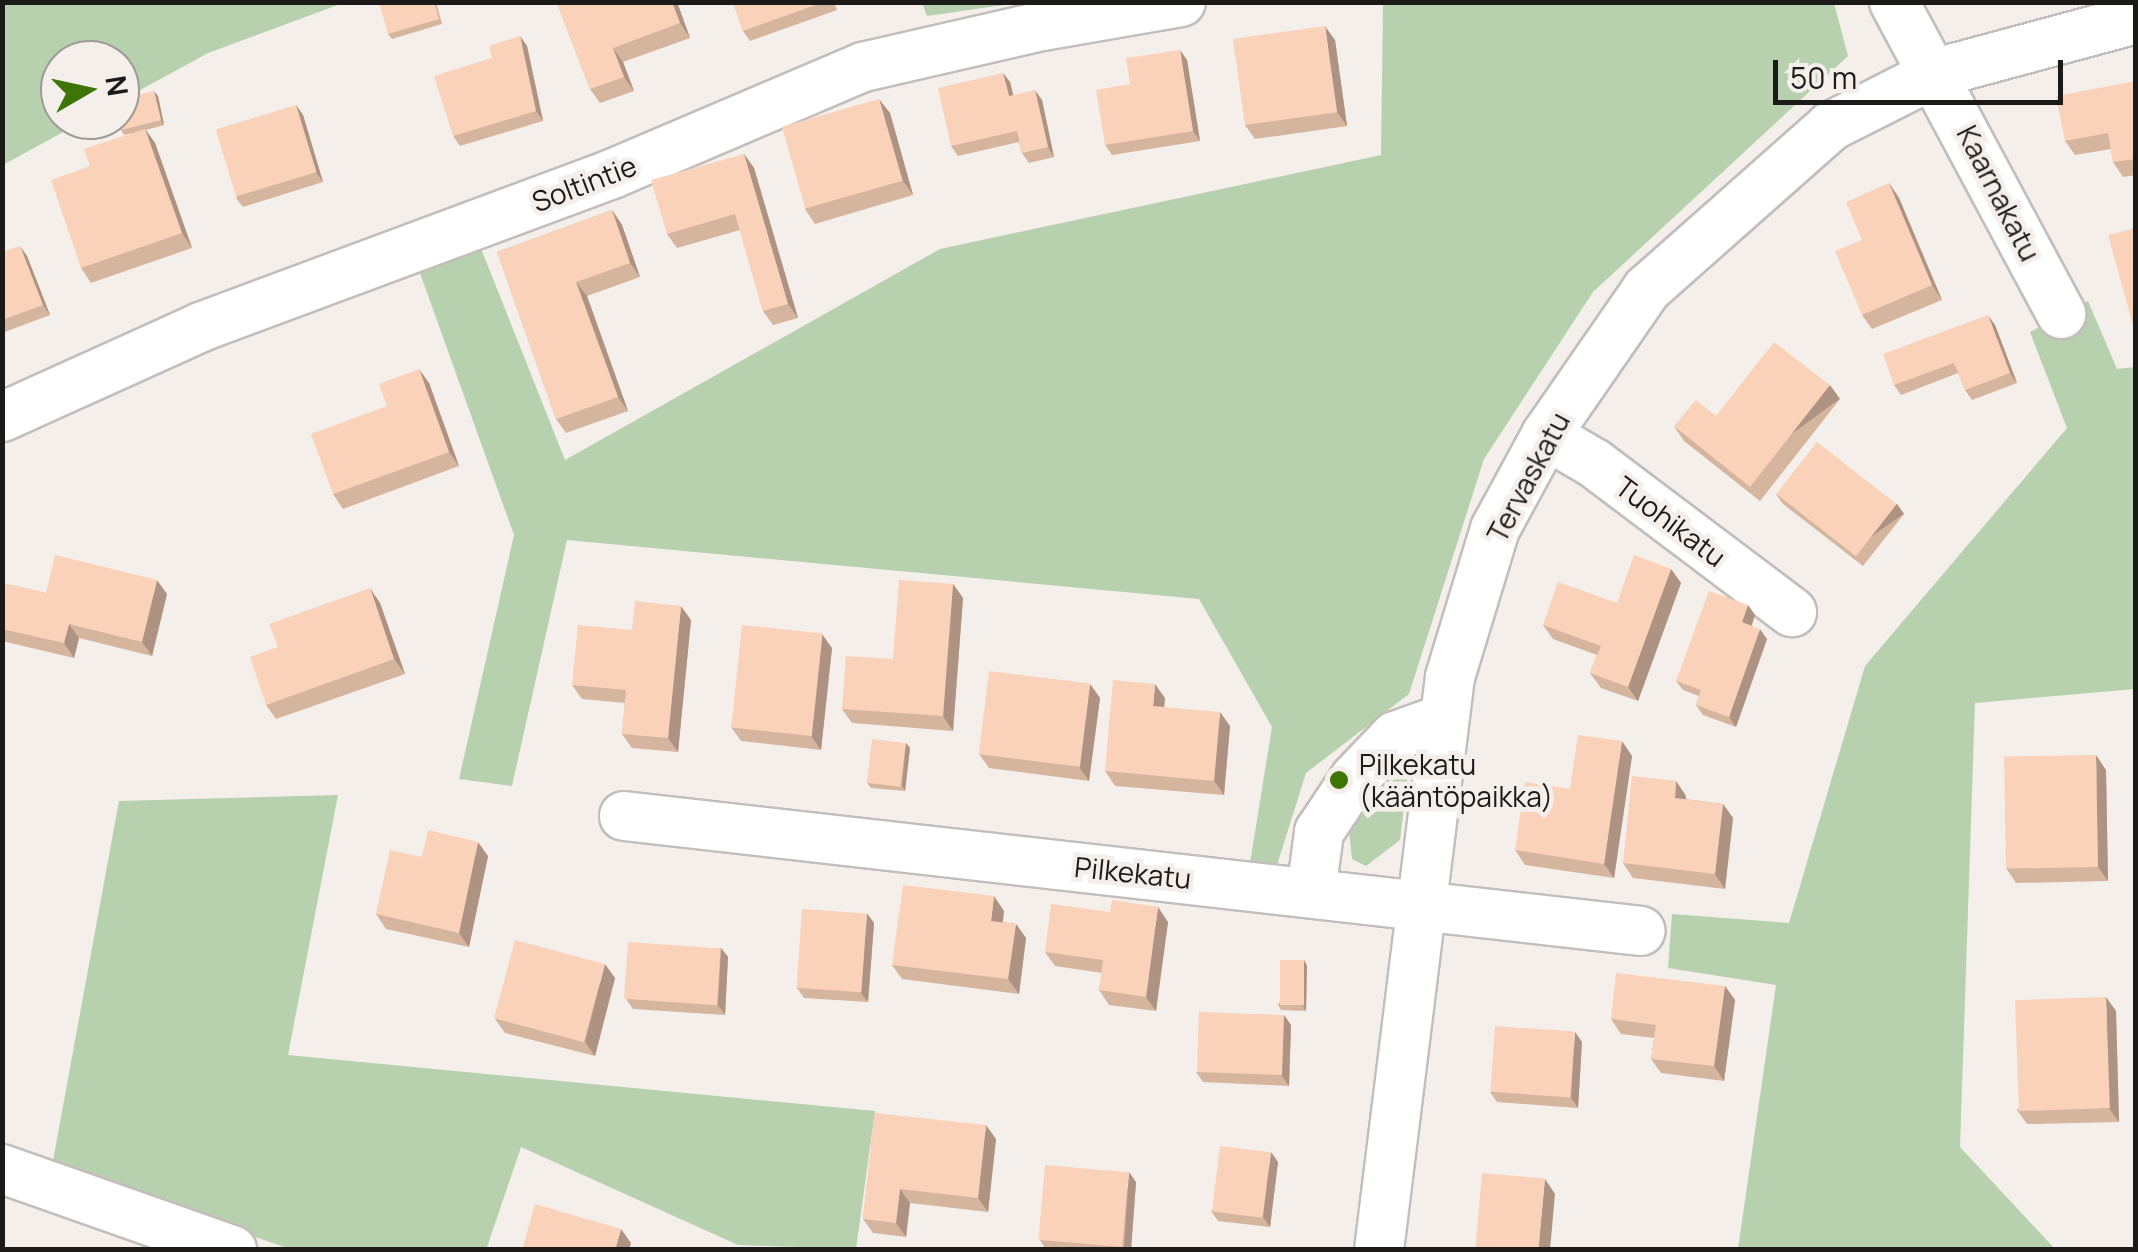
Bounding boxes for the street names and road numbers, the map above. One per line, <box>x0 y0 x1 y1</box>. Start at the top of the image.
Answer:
street label: Kaarnakatu <box>1951 120 2047 266</box>
street label: Soltintie <box>527 148 641 218</box>
street label: Tervaskatu <box>1480 406 1576 548</box>
street label: Tuohikatu <box>1609 469 1733 573</box>
street label: Pilkekatu <box>1073 849 1193 895</box>

